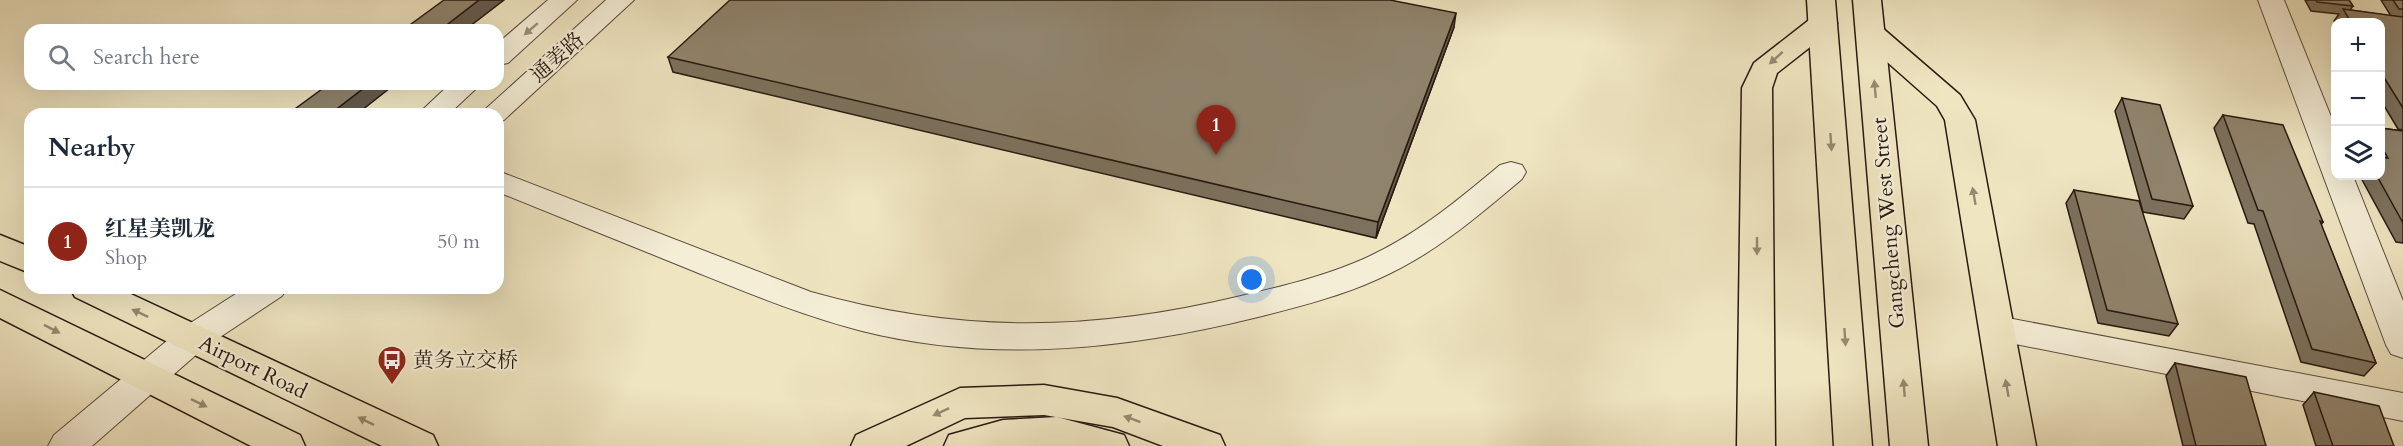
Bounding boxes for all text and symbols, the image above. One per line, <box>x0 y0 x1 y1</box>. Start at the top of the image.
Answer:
map controls <box>2331 18 2385 180</box>
button: + <box>2331 18 2385 72</box>
one-way arrow <box>523 22 539 35</box>
search box <box>24 24 504 90</box>
street label: 通姜路 <box>524 26 590 89</box>
icon: search <box>45 41 78 74</box>
text: Search here <box>93 42 200 72</box>
one-way arrow <box>1769 51 1784 64</box>
button: − <box>2331 72 2385 126</box>
one-way arrow <box>1870 80 1880 99</box>
pin: 1 <box>1196 106 1236 155</box>
street label: Gangcheng West Street <box>1865 116 1912 330</box>
button: layers <box>2331 126 2385 180</box>
text: Nearby <box>48 130 136 165</box>
one-way arrow <box>1826 133 1836 152</box>
one-way arrow <box>1969 187 1978 206</box>
text: 红星美凯龙 <box>105 214 215 244</box>
text: 1 <box>62 228 73 255</box>
text: 50 m <box>437 228 480 255</box>
one-way arrow <box>1752 237 1762 256</box>
text: Shop <box>105 244 147 271</box>
your location <box>1237 265 1266 294</box>
one-way arrow <box>132 308 149 317</box>
one-way arrow <box>43 324 61 334</box>
one-way arrow <box>1840 327 1850 346</box>
street label: Airport Road <box>194 329 312 406</box>
bus stop icon: 黄务立交桥 <box>376 344 408 386</box>
place label: 黄务立交桥 <box>413 346 518 375</box>
one-way arrow <box>1899 378 1909 397</box>
one-way arrow <box>2002 379 2011 398</box>
one-way arrow <box>190 398 207 408</box>
one-way arrow <box>932 408 949 417</box>
one-way arrow <box>1123 413 1141 423</box>
one-way arrow <box>357 416 375 426</box>

